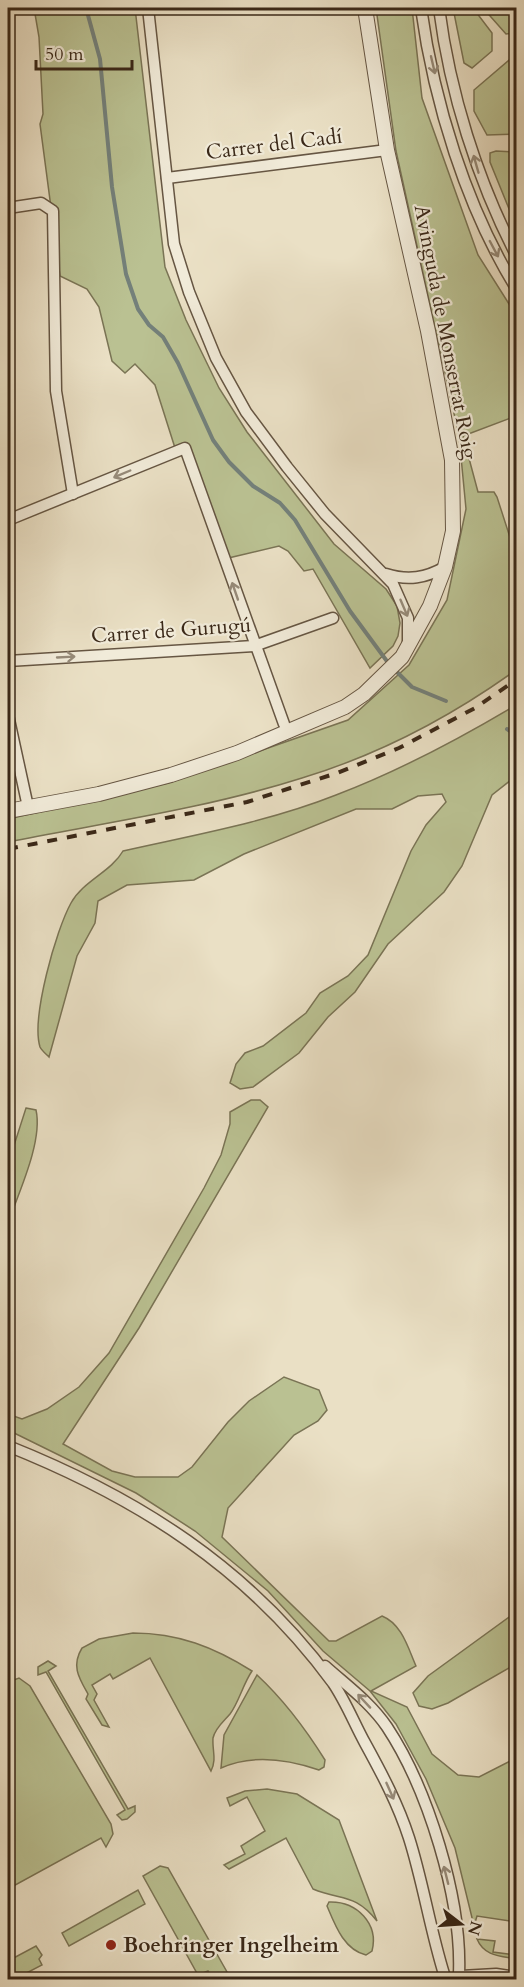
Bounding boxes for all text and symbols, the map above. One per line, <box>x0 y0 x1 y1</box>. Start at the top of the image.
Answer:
scale bar <box>36 33 132 71</box>
text: 50 m <box>45 42 84 67</box>
one-way arrow <box>428 55 439 74</box>
street label: Carrer del Cadí <box>204 122 344 167</box>
one-way arrow <box>470 155 481 174</box>
street label: Avinguda de Monserrat Roig <box>407 202 484 462</box>
one-way arrow <box>488 240 500 257</box>
one-way arrow <box>113 469 132 480</box>
one-way arrow <box>229 582 240 601</box>
one-way arrow <box>399 598 410 617</box>
street label: Carrer de Gurugú <box>90 610 252 651</box>
one-way arrow <box>55 652 75 663</box>
one-way arrow <box>357 1693 371 1708</box>
one-way arrow <box>385 1781 397 1799</box>
one-way arrow <box>439 1866 451 1885</box>
north arrow <box>431 1894 491 1954</box>
text: N <box>462 1918 487 1938</box>
place label: Boehringer Ingelheim <box>123 1931 340 1960</box>
marker: Boehringer Ingelheim <box>104 1938 118 1952</box>

